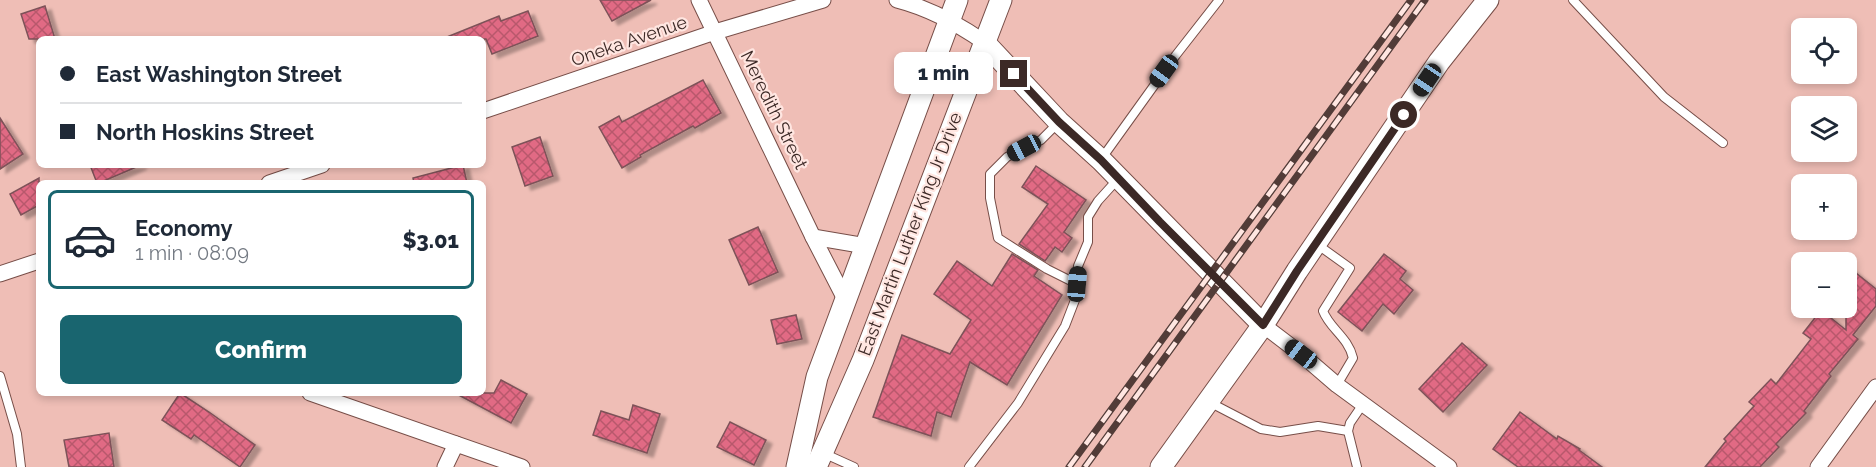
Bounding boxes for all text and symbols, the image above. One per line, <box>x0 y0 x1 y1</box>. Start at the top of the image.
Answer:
street label: Oneka Avenue <box>568 11 690 70</box>
map controls <box>1791 18 1857 318</box>
button: locate <box>1791 18 1857 84</box>
street label: Meredith Street <box>737 47 812 172</box>
car <box>1146 51 1182 91</box>
callout: 1 min <box>894 53 993 95</box>
route end <box>1000 60 1027 87</box>
car <box>1409 60 1445 100</box>
text: East Washington Street <box>96 61 342 87</box>
text: 1 min <box>918 61 969 85</box>
button: layers <box>1791 96 1857 162</box>
route start <box>1390 101 1417 128</box>
street label: East Martin Luther King Jr Drive <box>853 109 966 358</box>
text: North Hoskins Street <box>96 119 314 145</box>
car <box>1004 132 1044 164</box>
button: + <box>1791 174 1857 240</box>
icon: car <box>63 213 117 267</box>
text: Economy <box>135 215 233 241</box>
text: $3.01 <box>402 227 459 253</box>
text: 1 min · 08:09 <box>135 241 249 265</box>
button: − <box>1791 252 1857 318</box>
car <box>1066 265 1088 303</box>
button: Confirm <box>60 315 462 384</box>
car <box>1281 336 1321 372</box>

